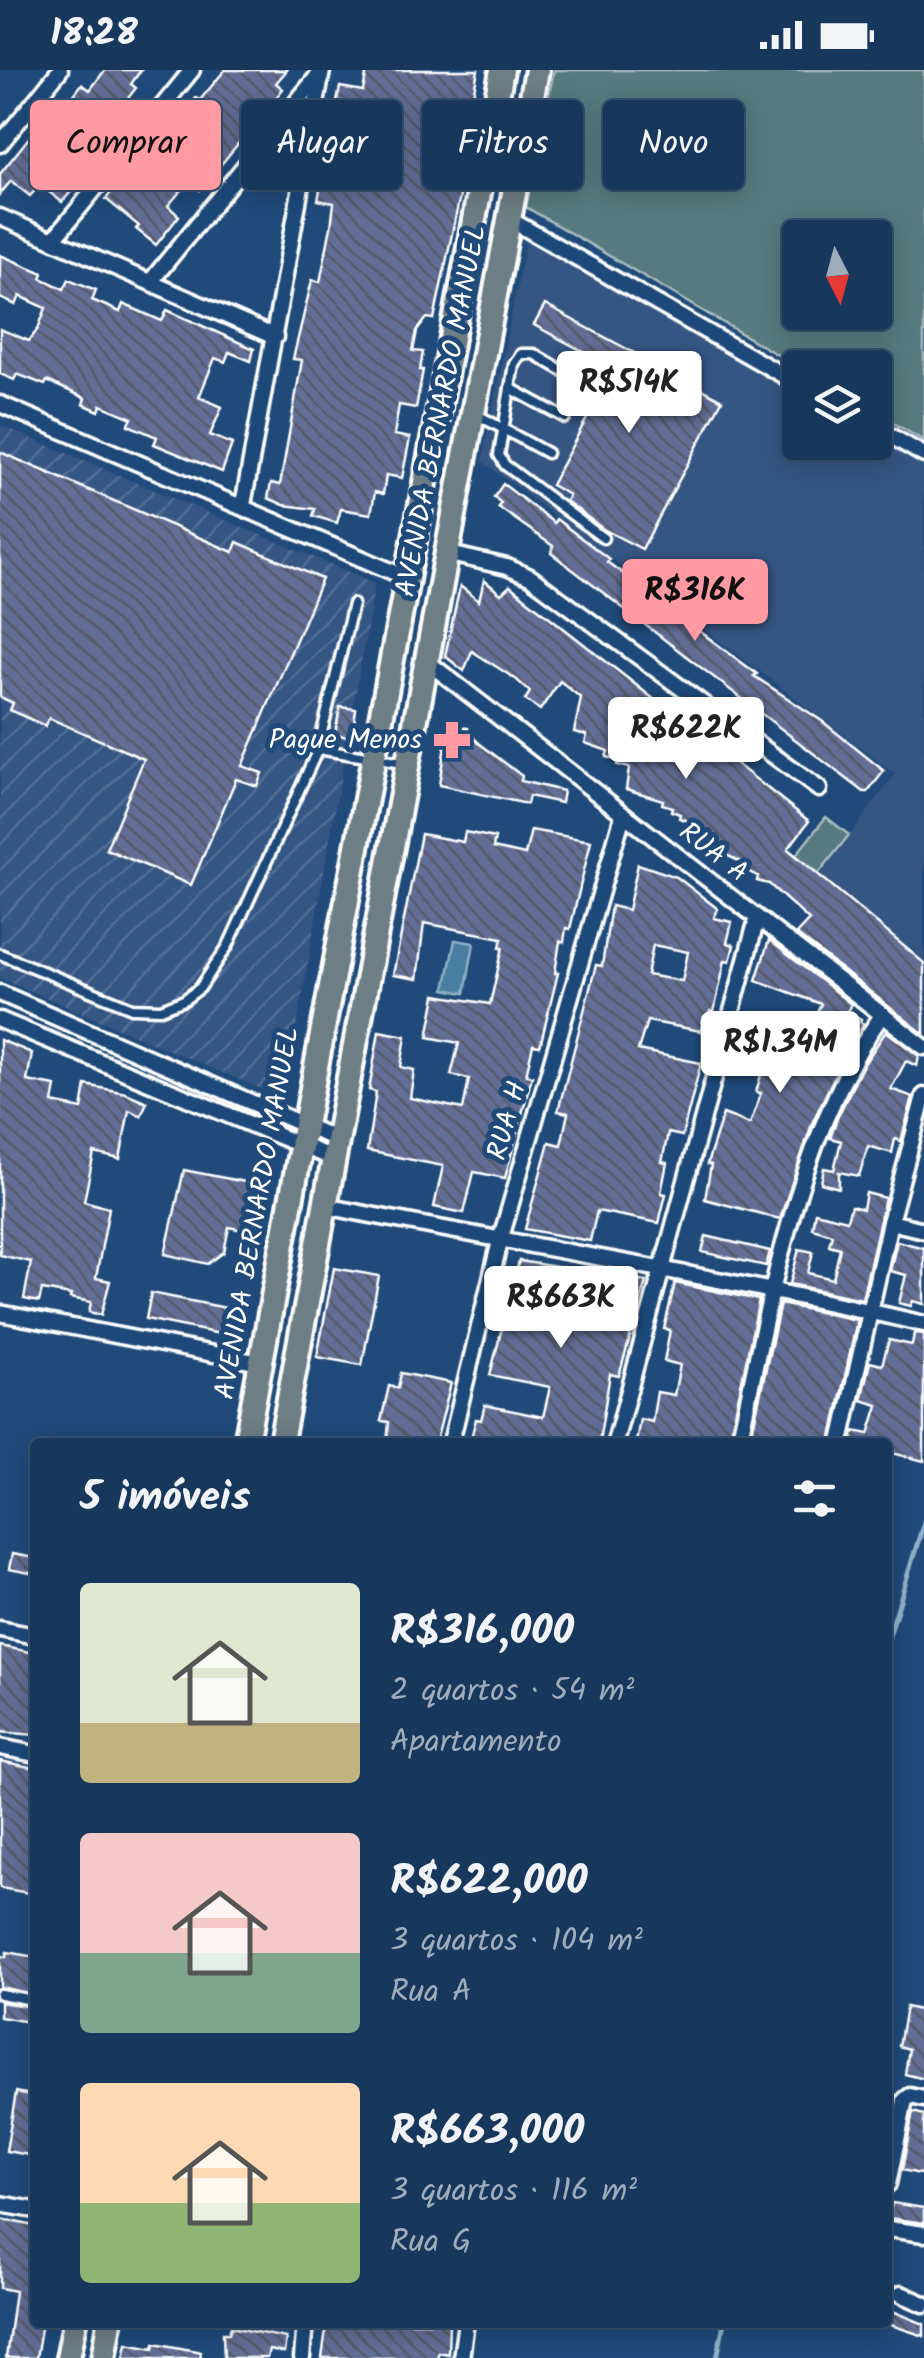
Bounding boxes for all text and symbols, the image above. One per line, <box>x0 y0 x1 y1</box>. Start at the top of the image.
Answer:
text: 18:28 <box>50 5 138 65</box>
chip: Comprar <box>30 100 221 190</box>
chip: Alugar <box>241 100 402 190</box>
chip: Filtros <box>422 100 583 190</box>
chip: Novo <box>603 100 744 190</box>
north arrow <box>782 220 892 330</box>
map controls <box>782 220 892 460</box>
street label: AVENIDA BERNARDO MANUEL <box>384 221 500 601</box>
button: layers <box>782 350 892 460</box>
pin: R$514K <box>548 351 710 436</box>
text: R$514K <box>579 358 679 409</box>
pin: R$316K <box>614 559 776 644</box>
text: R$316K <box>644 566 746 617</box>
pin: R$622K <box>605 697 767 782</box>
text: R$622K <box>630 704 742 755</box>
place label: Pague Menos <box>269 718 422 763</box>
pharmacy icon: Pague Menos <box>431 719 473 761</box>
street label: RUA A <box>668 811 758 895</box>
pin: R$1.34M <box>688 1011 872 1096</box>
text: R$1.34M <box>723 1018 837 1069</box>
street label: AVENIDA BERNARDO MANUEL <box>203 1023 313 1403</box>
street label: RUA H <box>475 1076 541 1166</box>
pin: R$663K <box>480 1266 642 1351</box>
text: R$663K <box>506 1273 616 1324</box>
text: 5 imóveis <box>80 1465 250 1532</box>
icon: filters <box>787 1471 842 1526</box>
text: R$316,000 <box>390 1599 574 1666</box>
icon: home <box>160 1623 280 1743</box>
text: 2 quartos · 54 m² <box>390 1666 634 1717</box>
text: Apartamento <box>390 1717 562 1768</box>
text: R$622,000 <box>390 1849 587 1916</box>
icon: home <box>160 1873 280 1993</box>
text: 3 quartos · 104 m² <box>390 1916 643 1967</box>
text: Rua A <box>390 1967 471 2018</box>
text: R$663,000 <box>390 2099 584 2166</box>
icon: home <box>160 2123 280 2243</box>
text: 3 quartos · 116 m² <box>390 2166 637 2217</box>
text: Rua G <box>390 2217 471 2268</box>

